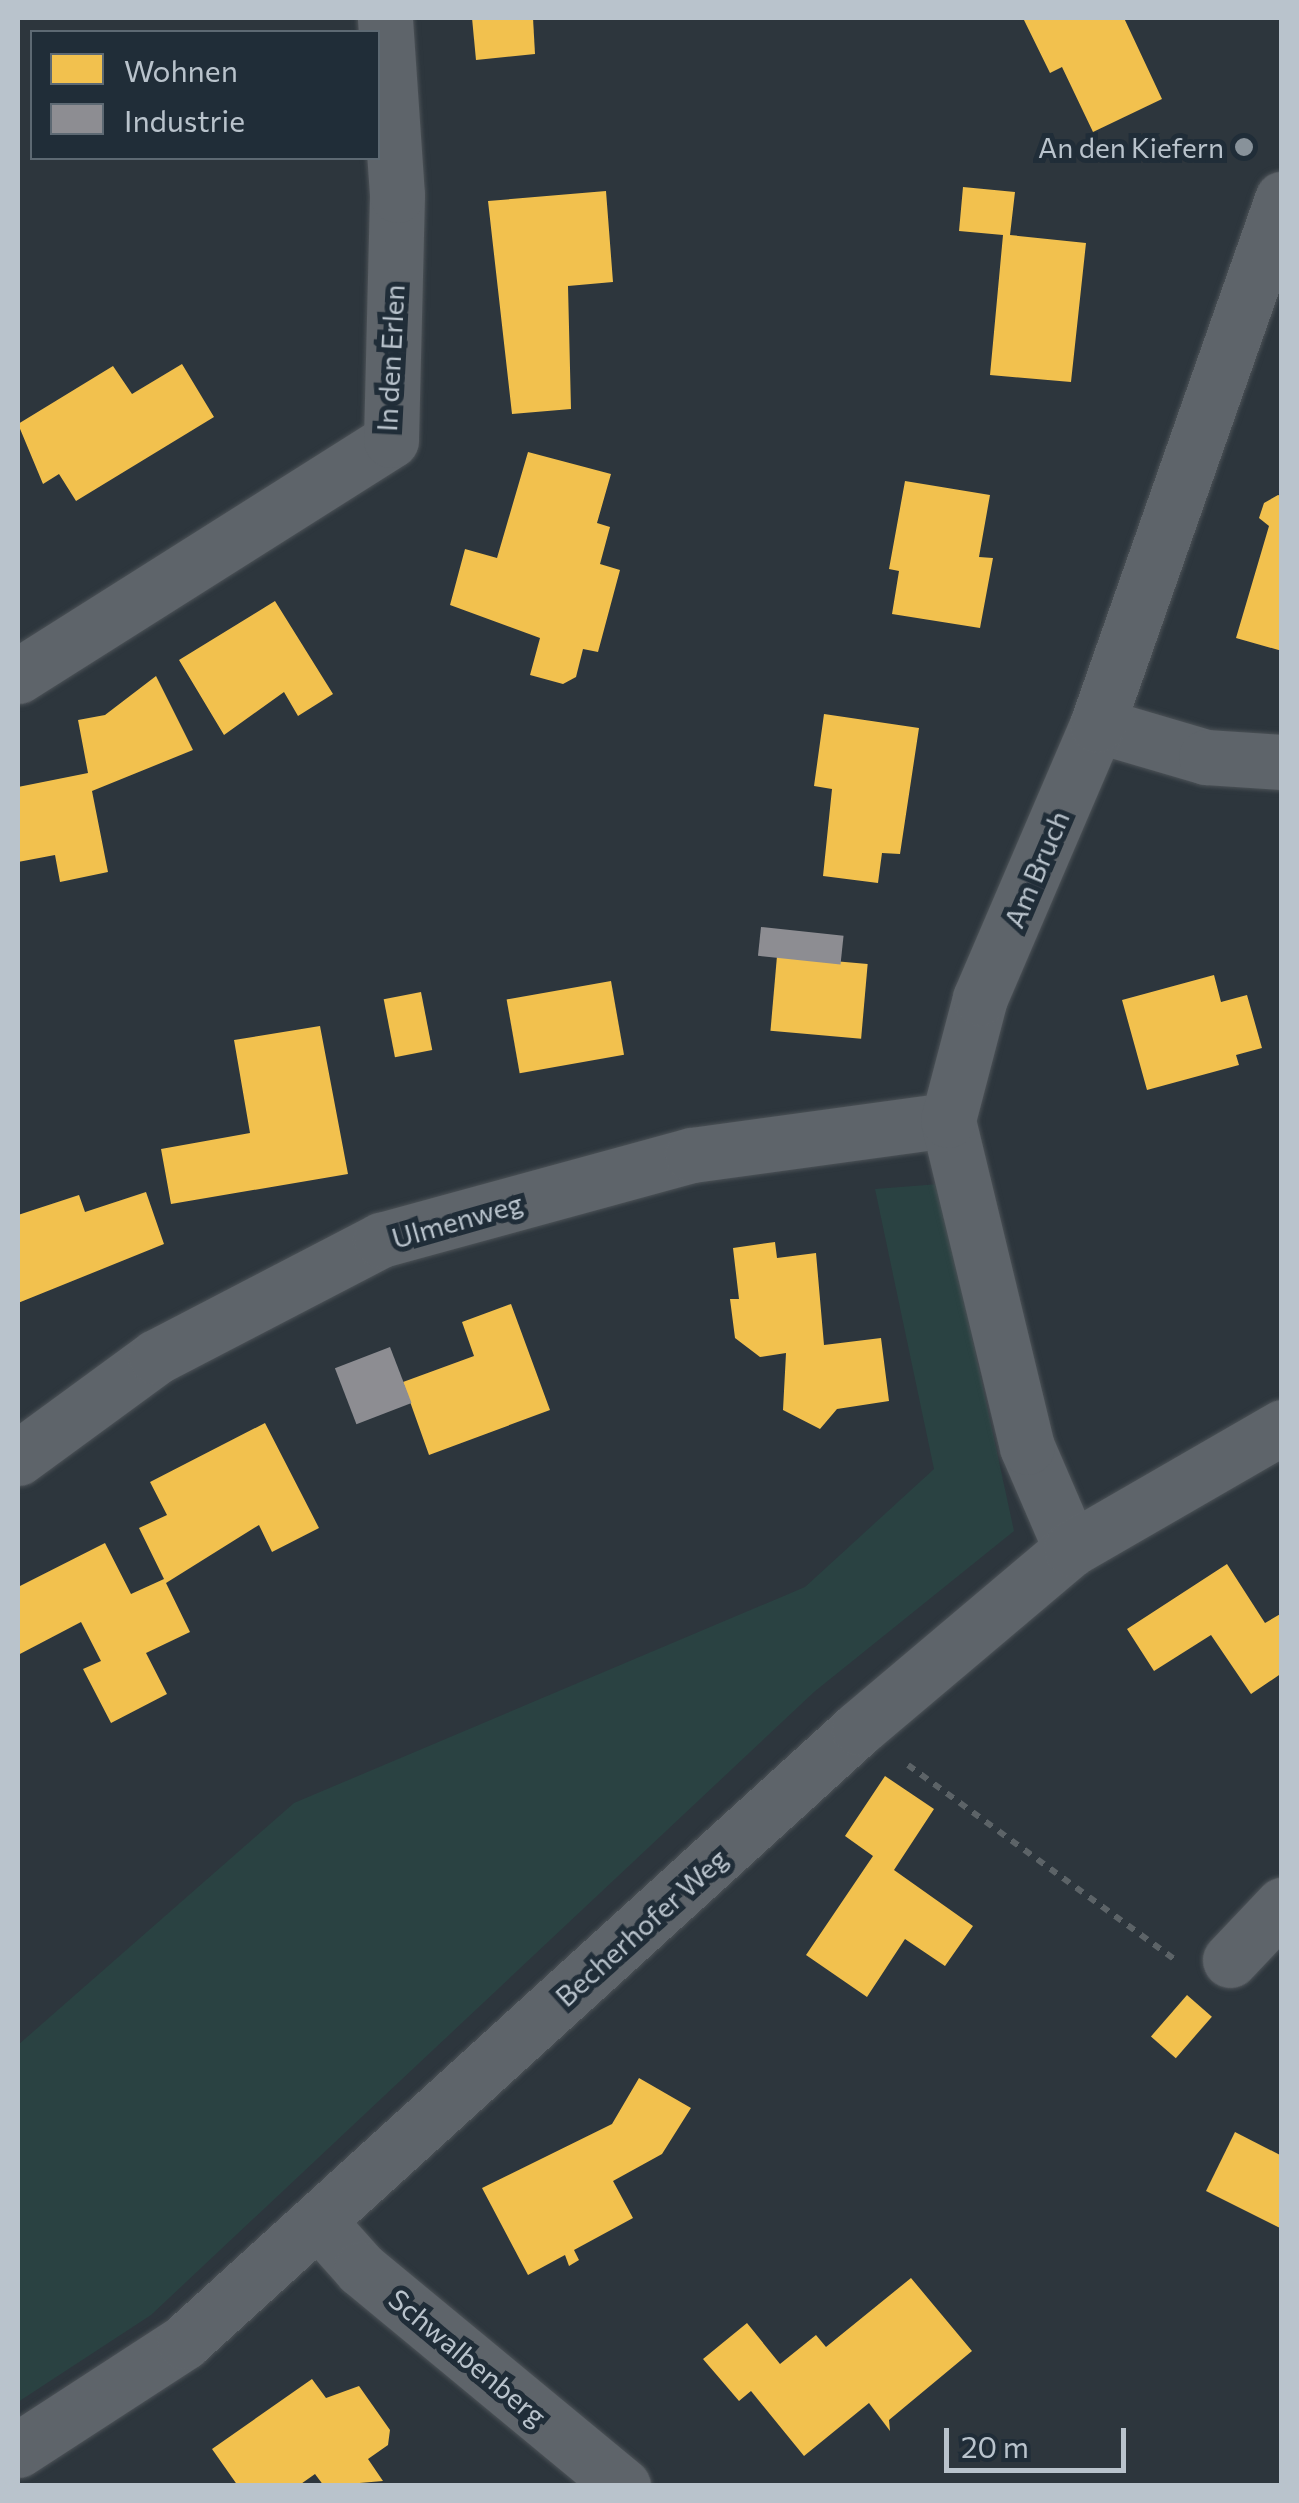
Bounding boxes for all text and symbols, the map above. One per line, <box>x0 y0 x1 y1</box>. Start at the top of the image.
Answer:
legend <box>30 30 380 160</box>
text: Wohnen <box>124 51 238 88</box>
text: Industrie <box>124 101 245 138</box>
place label: An den Kiefern <box>1038 130 1224 164</box>
marker: An den Kiefern <box>1233 136 1255 158</box>
street label: In den Erlen <box>369 284 411 432</box>
street label: Am Bruch <box>996 805 1076 933</box>
street label: Ulmenweg <box>388 1185 526 1255</box>
street label: Becherhofer Weg <box>548 1841 734 2013</box>
street label: Schwalbenberg <box>383 2281 553 2433</box>
scale bar <box>949 2408 1132 2470</box>
text: 20 m <box>961 2427 1029 2464</box>

